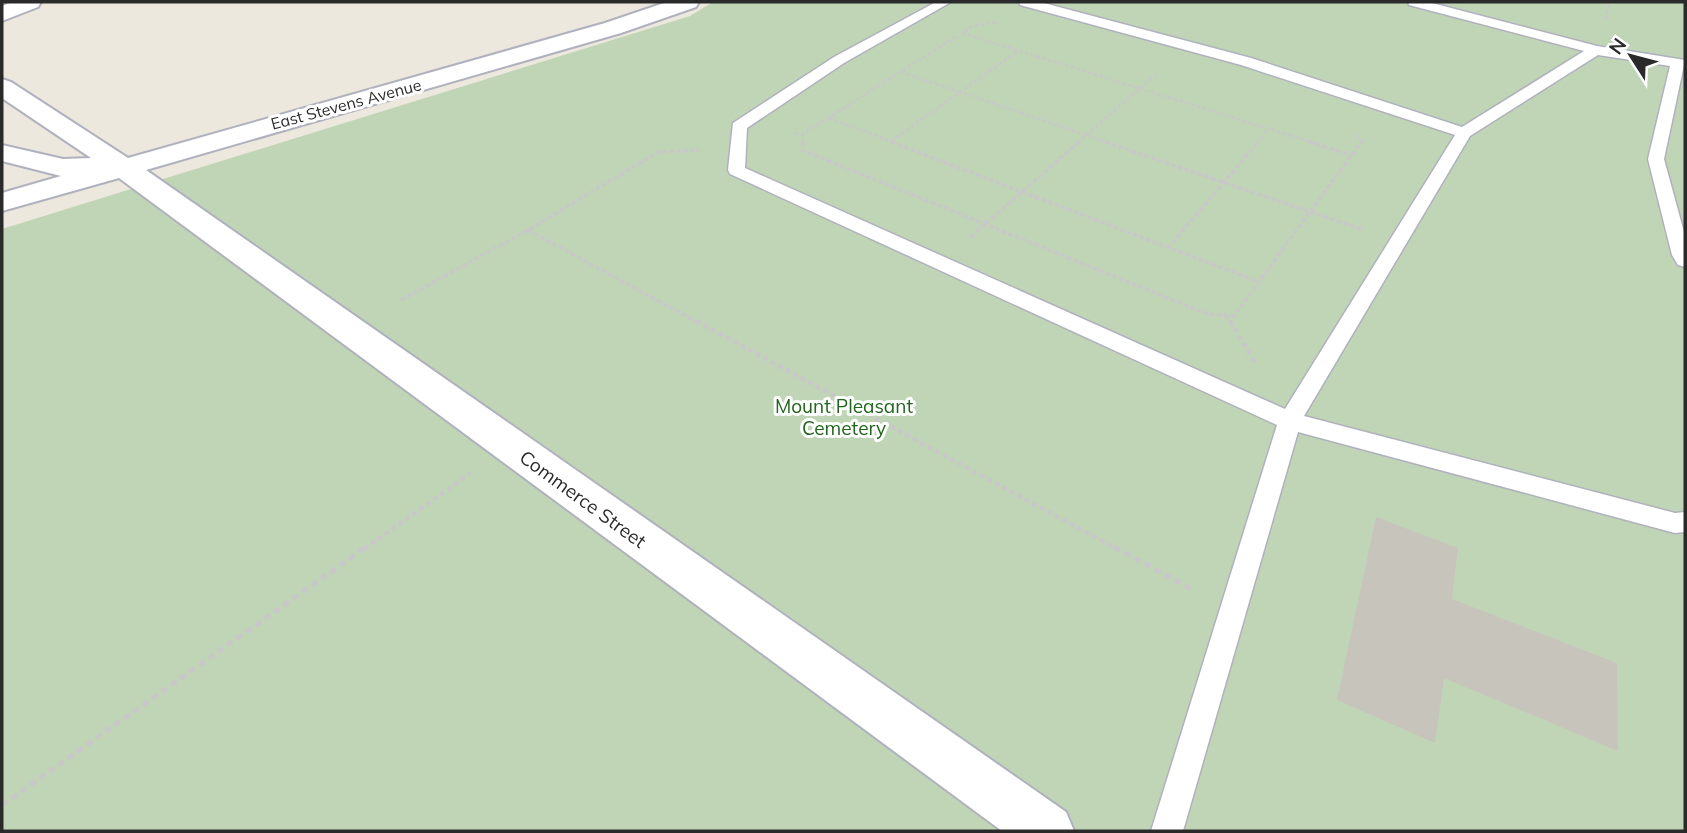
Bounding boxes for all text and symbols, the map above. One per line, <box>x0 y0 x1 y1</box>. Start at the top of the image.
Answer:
north arrow <box>1596 21 1666 91</box>
text: N <box>1603 33 1631 59</box>
street label: East Stevens Avenue <box>269 74 423 134</box>
park label: Mount Pleasant Cemetery <box>775 394 913 440</box>
street label: Commerce Street <box>515 445 651 553</box>

